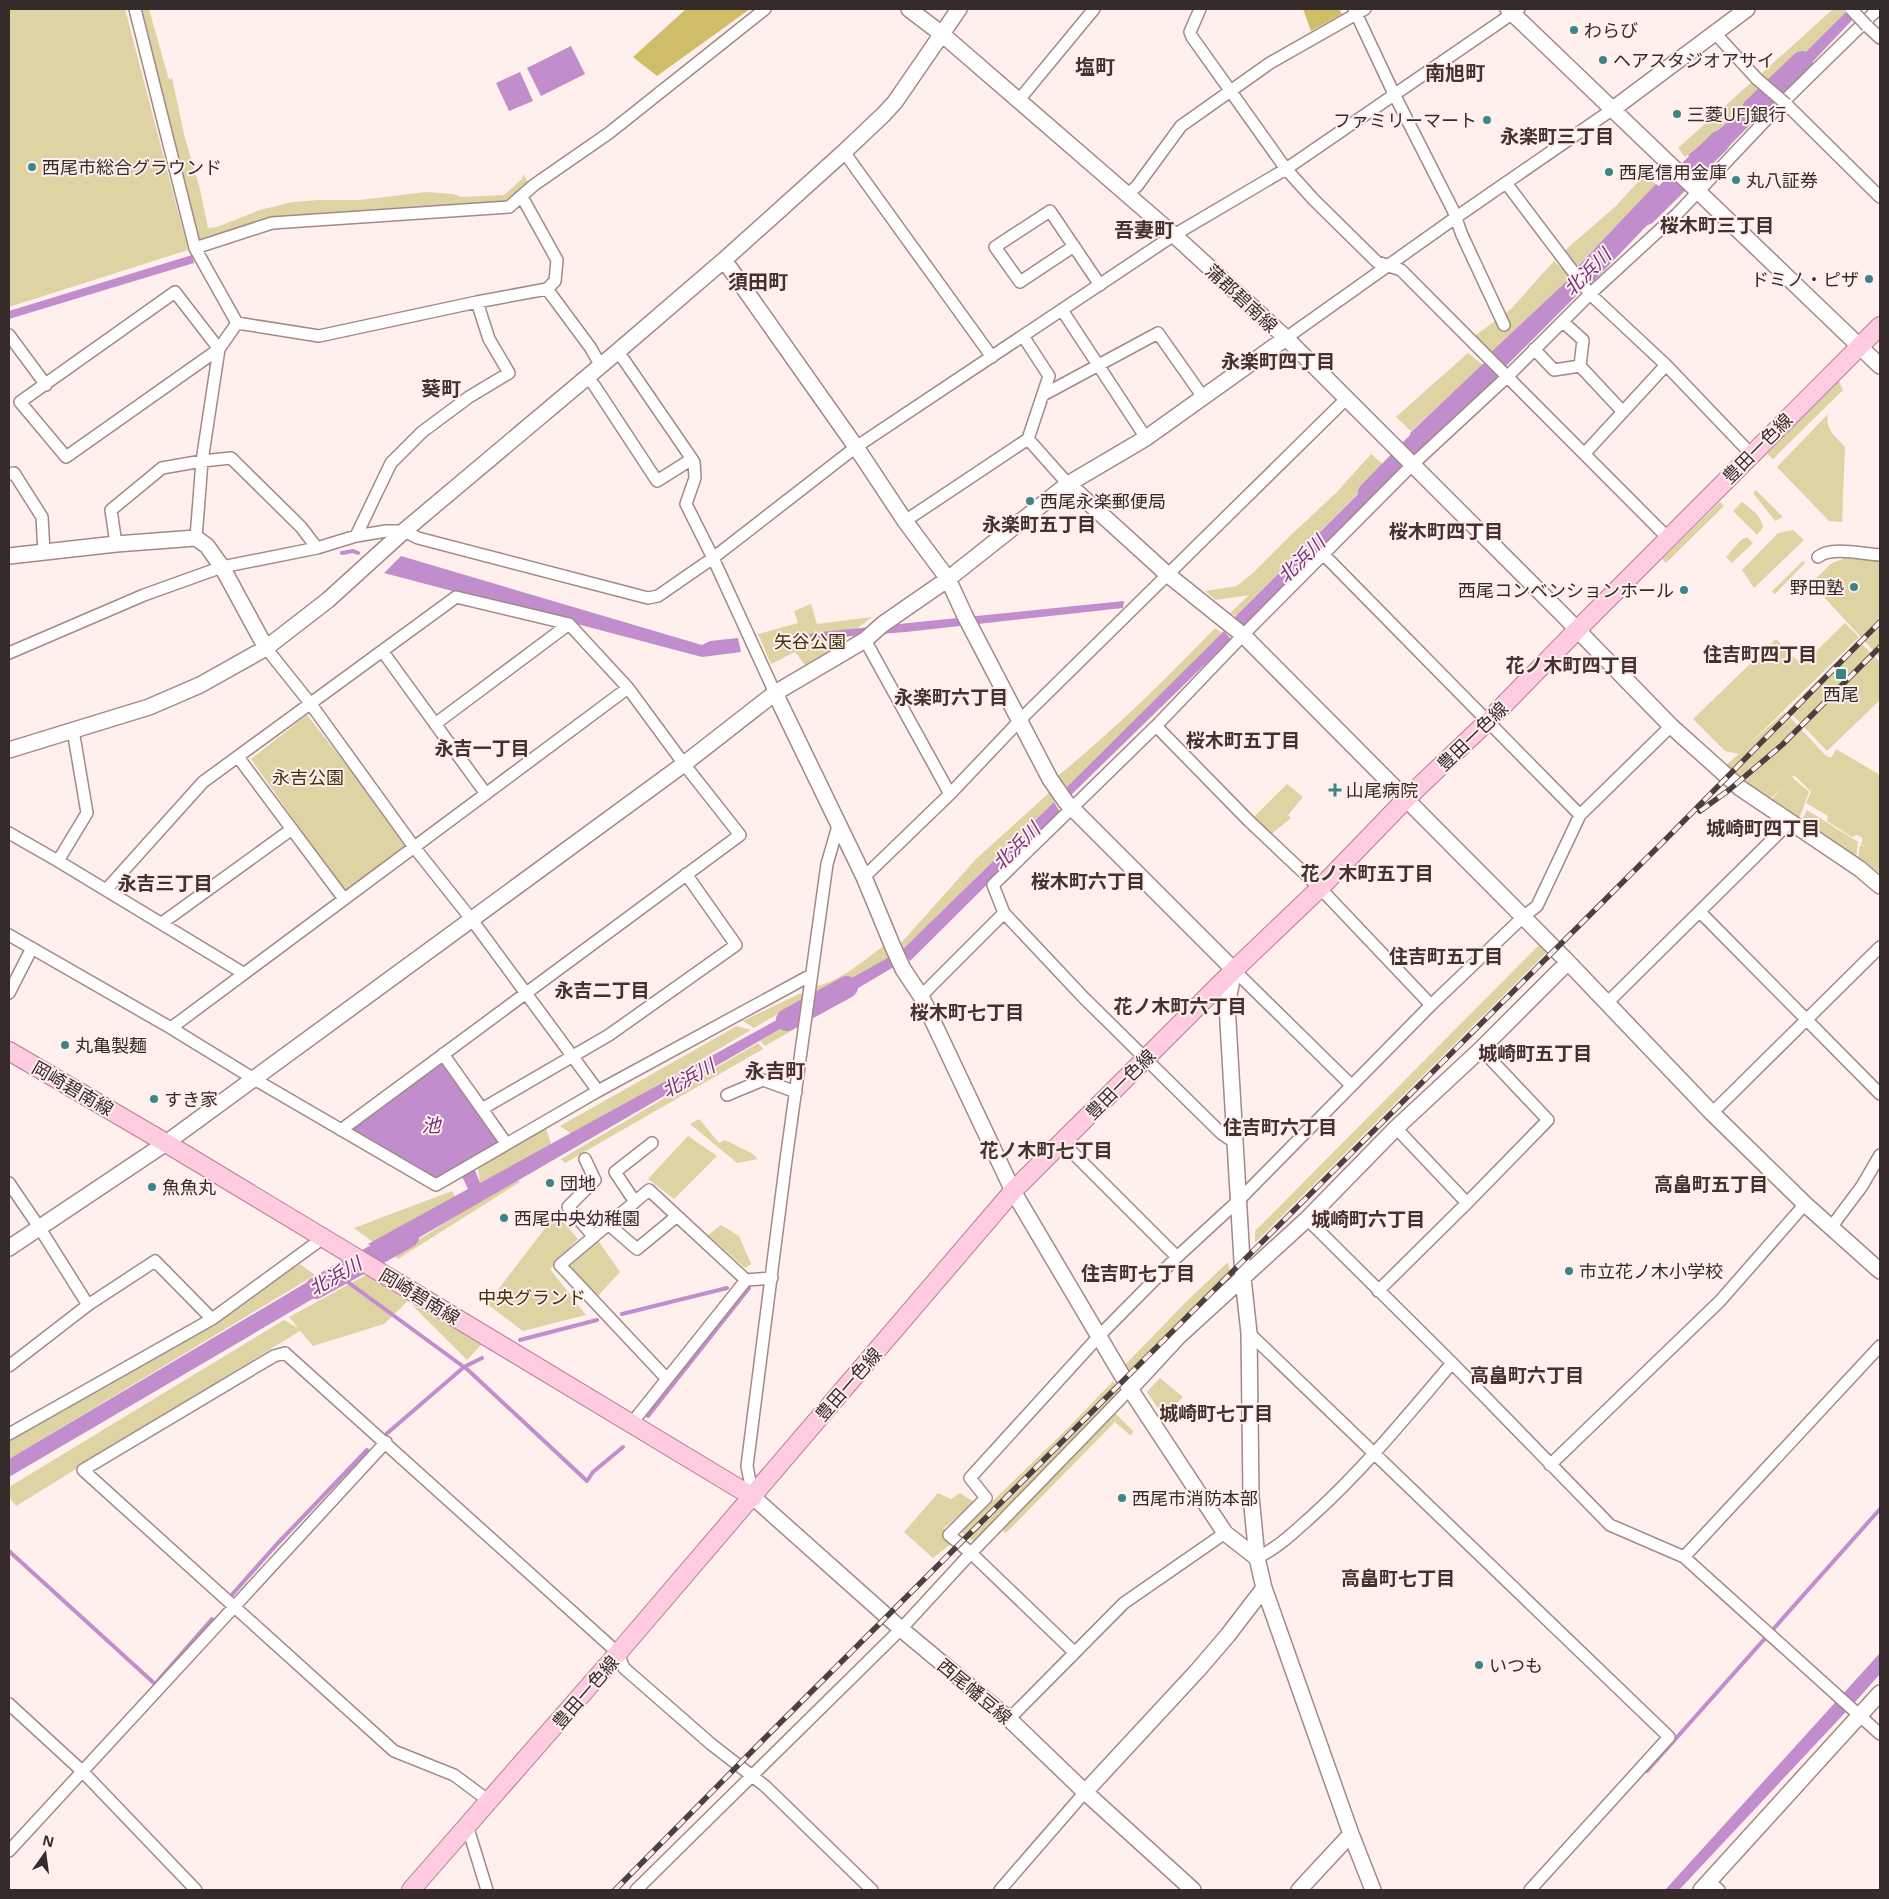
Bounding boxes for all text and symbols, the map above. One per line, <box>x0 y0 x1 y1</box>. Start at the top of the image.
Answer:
place label: わらび <box>1584 18 1638 42</box>
marker: わらび <box>1568 24 1580 36</box>
place label: ヘアスタジオアサイ <box>1613 48 1775 72</box>
district label: 塩町 <box>1075 53 1115 80</box>
marker: ヘアスタジオアサイ <box>1597 54 1609 66</box>
district label: 南旭町 <box>1425 59 1485 86</box>
place label: 三菱UFJ銀行 <box>1687 102 1786 126</box>
place label: ファミリーマート <box>1333 108 1477 132</box>
marker: 三菱UFJ銀行 <box>1671 108 1683 120</box>
marker: ファミリーマート <box>1481 114 1493 126</box>
district label: 永楽町三丁目 <box>1500 123 1614 149</box>
place label: 西尾市総合グラウンド <box>42 155 222 179</box>
place label: 西尾信用金庫 <box>1619 160 1727 184</box>
marker: 西尾市総合グラウンド <box>26 161 38 173</box>
marker: 西尾信用金庫 <box>1603 166 1615 178</box>
place label: 丸八証券 <box>1746 168 1818 192</box>
marker: 丸八証券 <box>1730 174 1742 186</box>
district label: 桜木町三丁目 <box>1660 212 1774 238</box>
district label: 吾妻町 <box>1114 216 1174 243</box>
water label: 北浜川 <box>1558 241 1618 301</box>
street label: 蒲郡碧南線 <box>1201 259 1283 337</box>
place label: ドミノ・ピザ <box>1751 267 1859 291</box>
district label: 須田町 <box>728 268 788 295</box>
marker: ドミノ・ピザ <box>1863 273 1875 285</box>
district label: 永楽町四丁目 <box>1221 348 1335 374</box>
district label: 葵町 <box>421 375 461 402</box>
street label: 豊田一色線 <box>1717 408 1797 488</box>
place label: 西尾永楽郵便局 <box>1040 489 1166 513</box>
marker: 西尾永楽郵便局 <box>1024 495 1036 507</box>
district label: 永楽町五丁目 <box>982 511 1096 537</box>
district label: 桜木町四丁目 <box>1389 518 1503 544</box>
water label: 北浜川 <box>1272 528 1332 588</box>
place label: 野田塾 <box>1790 575 1844 599</box>
place label: 西尾コンベンションホール <box>1458 578 1674 602</box>
marker: 野田塾 <box>1848 581 1860 593</box>
marker: 西尾コンベンションホール <box>1678 584 1690 596</box>
park label: 矢谷公園 <box>774 629 846 653</box>
district label: 住吉町四丁目 <box>1703 641 1817 667</box>
district label: 花ノ木町四丁目 <box>1505 652 1639 678</box>
marker: 西尾 <box>1834 667 1848 681</box>
place label: 西尾 <box>1823 682 1859 706</box>
district label: 永楽町六丁目 <box>894 684 1008 710</box>
street label: 豊田一色線 <box>1431 696 1513 776</box>
district label: 桜木町五丁目 <box>1186 727 1300 753</box>
district label: 永吉一丁目 <box>434 735 530 761</box>
park label: 永吉公園 <box>272 765 344 789</box>
place label: 山尾病院 <box>1346 778 1418 802</box>
marker: 山尾病院 <box>1328 783 1342 797</box>
water label: 北浜川 <box>987 815 1047 875</box>
district label: 城崎町四丁目 <box>1706 815 1820 841</box>
district label: 花ノ木町五丁目 <box>1300 860 1434 886</box>
district label: 桜木町六丁目 <box>1031 868 1145 894</box>
district label: 永吉三丁目 <box>117 870 213 896</box>
district label: 住吉町五丁目 <box>1389 943 1503 969</box>
district label: 永吉二丁目 <box>554 977 650 1003</box>
district label: 花ノ木町六丁目 <box>1113 993 1247 1019</box>
district label: 桜木町七丁目 <box>910 999 1024 1025</box>
place label: 丸亀製麺 <box>75 1033 147 1057</box>
marker: 丸亀製麺 <box>59 1039 71 1051</box>
district label: 城崎町五丁目 <box>1478 1040 1592 1066</box>
street label: 豊田一色線 <box>1080 1044 1160 1124</box>
water label: 北浜川 <box>657 1052 721 1103</box>
street label: 岡崎碧南線 <box>28 1055 118 1121</box>
district label: 永吉町 <box>745 1057 805 1084</box>
place label: すき家 <box>164 1087 218 1111</box>
marker: すき家 <box>148 1093 160 1105</box>
water label: 池 <box>421 1112 442 1138</box>
district label: 住吉町六丁目 <box>1223 1114 1337 1140</box>
district label: 花ノ木町七丁目 <box>979 1137 1113 1163</box>
place label: 団地 <box>560 1171 596 1195</box>
district label: 高畠町五丁目 <box>1654 1171 1768 1197</box>
place label: 魚魚丸 <box>162 1175 216 1199</box>
marker: 団地 <box>544 1177 556 1189</box>
marker: 魚魚丸 <box>146 1181 158 1193</box>
place label: 西尾中央幼稚園 <box>514 1206 640 1230</box>
district label: 城崎町六丁目 <box>1311 1206 1425 1232</box>
marker: 西尾中央幼稚園 <box>498 1212 510 1224</box>
water label: 北浜川 <box>304 1249 368 1302</box>
place label: 市立花ノ木小学校 <box>1579 1259 1723 1283</box>
district label: 住吉町七丁目 <box>1081 1260 1195 1286</box>
street label: 岡崎碧南線 <box>375 1263 465 1329</box>
marker: 市立花ノ木小学校 <box>1563 1265 1575 1277</box>
park label: 中央グランド <box>478 1285 586 1309</box>
street label: 豊田一色線 <box>809 1342 887 1426</box>
district label: 高畠町六丁目 <box>1470 1362 1584 1388</box>
district label: 城崎町七丁目 <box>1159 1400 1273 1426</box>
place label: 西尾市消防本部 <box>1132 1486 1258 1510</box>
marker: 西尾市消防本部 <box>1116 1492 1128 1504</box>
district label: 高畠町七丁目 <box>1341 1565 1455 1591</box>
street label: 豊田一色線 <box>546 1650 624 1734</box>
street label: 西尾幡豆線 <box>933 1653 1017 1729</box>
place label: いつも <box>1489 1653 1543 1677</box>
marker: いつも <box>1473 1659 1485 1671</box>
north arrow <box>20 1829 70 1879</box>
text: N <box>40 1830 56 1851</box>

